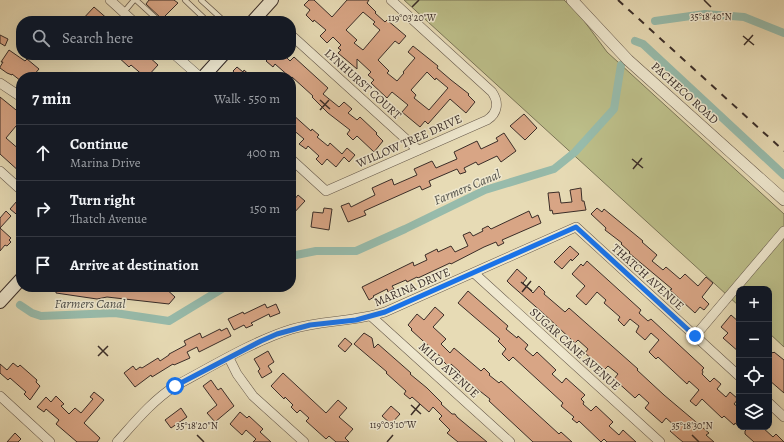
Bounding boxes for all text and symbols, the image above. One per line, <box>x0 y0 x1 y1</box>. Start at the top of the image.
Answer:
text: 35°18'40"N <box>690 10 732 23</box>
text: 119°03'20"W <box>388 11 437 24</box>
search box <box>16 16 296 60</box>
icon: search <box>30 27 52 49</box>
text: Search here <box>62 28 133 48</box>
street label: LYNHURST COURT <box>321 45 405 123</box>
street label: PACHECO ROAD <box>648 58 722 128</box>
text: 7 min <box>32 87 71 110</box>
text: Walk · 550 m <box>214 90 280 107</box>
street label: WILLOW TREE DRIVE <box>353 111 464 172</box>
text: Continue <box>70 134 128 154</box>
icon: ahead <box>32 142 54 164</box>
text: 400 m <box>247 144 280 161</box>
text: Marina Drive <box>70 154 141 171</box>
water label: Farmers Canal <box>431 165 504 209</box>
text: Turn right <box>70 190 135 210</box>
icon: right <box>32 198 54 220</box>
text: 150 m <box>250 200 280 217</box>
text: Thatch Avenue <box>70 210 147 227</box>
street label: THATCH AVENUE <box>608 240 688 314</box>
icon: arrive <box>32 254 54 276</box>
text: Arrive at destination <box>70 255 199 275</box>
street label: MARINA DRIVE <box>371 264 453 310</box>
map controls <box>736 286 772 430</box>
button: + <box>736 286 772 322</box>
water label: Farmers Canal <box>55 295 126 312</box>
street label: SUGAR CANE AVENUE <box>526 304 624 394</box>
button: − <box>736 322 772 358</box>
route end <box>686 327 704 345</box>
street label: MILO AVENUE <box>415 339 483 401</box>
button: locate <box>736 358 772 394</box>
route start <box>166 377 184 395</box>
button: layers <box>736 394 772 430</box>
text: 119°03'10"W <box>370 418 417 431</box>
text: 35°18'20"N <box>176 419 218 432</box>
text: 35°18'30"N <box>671 419 713 432</box>

